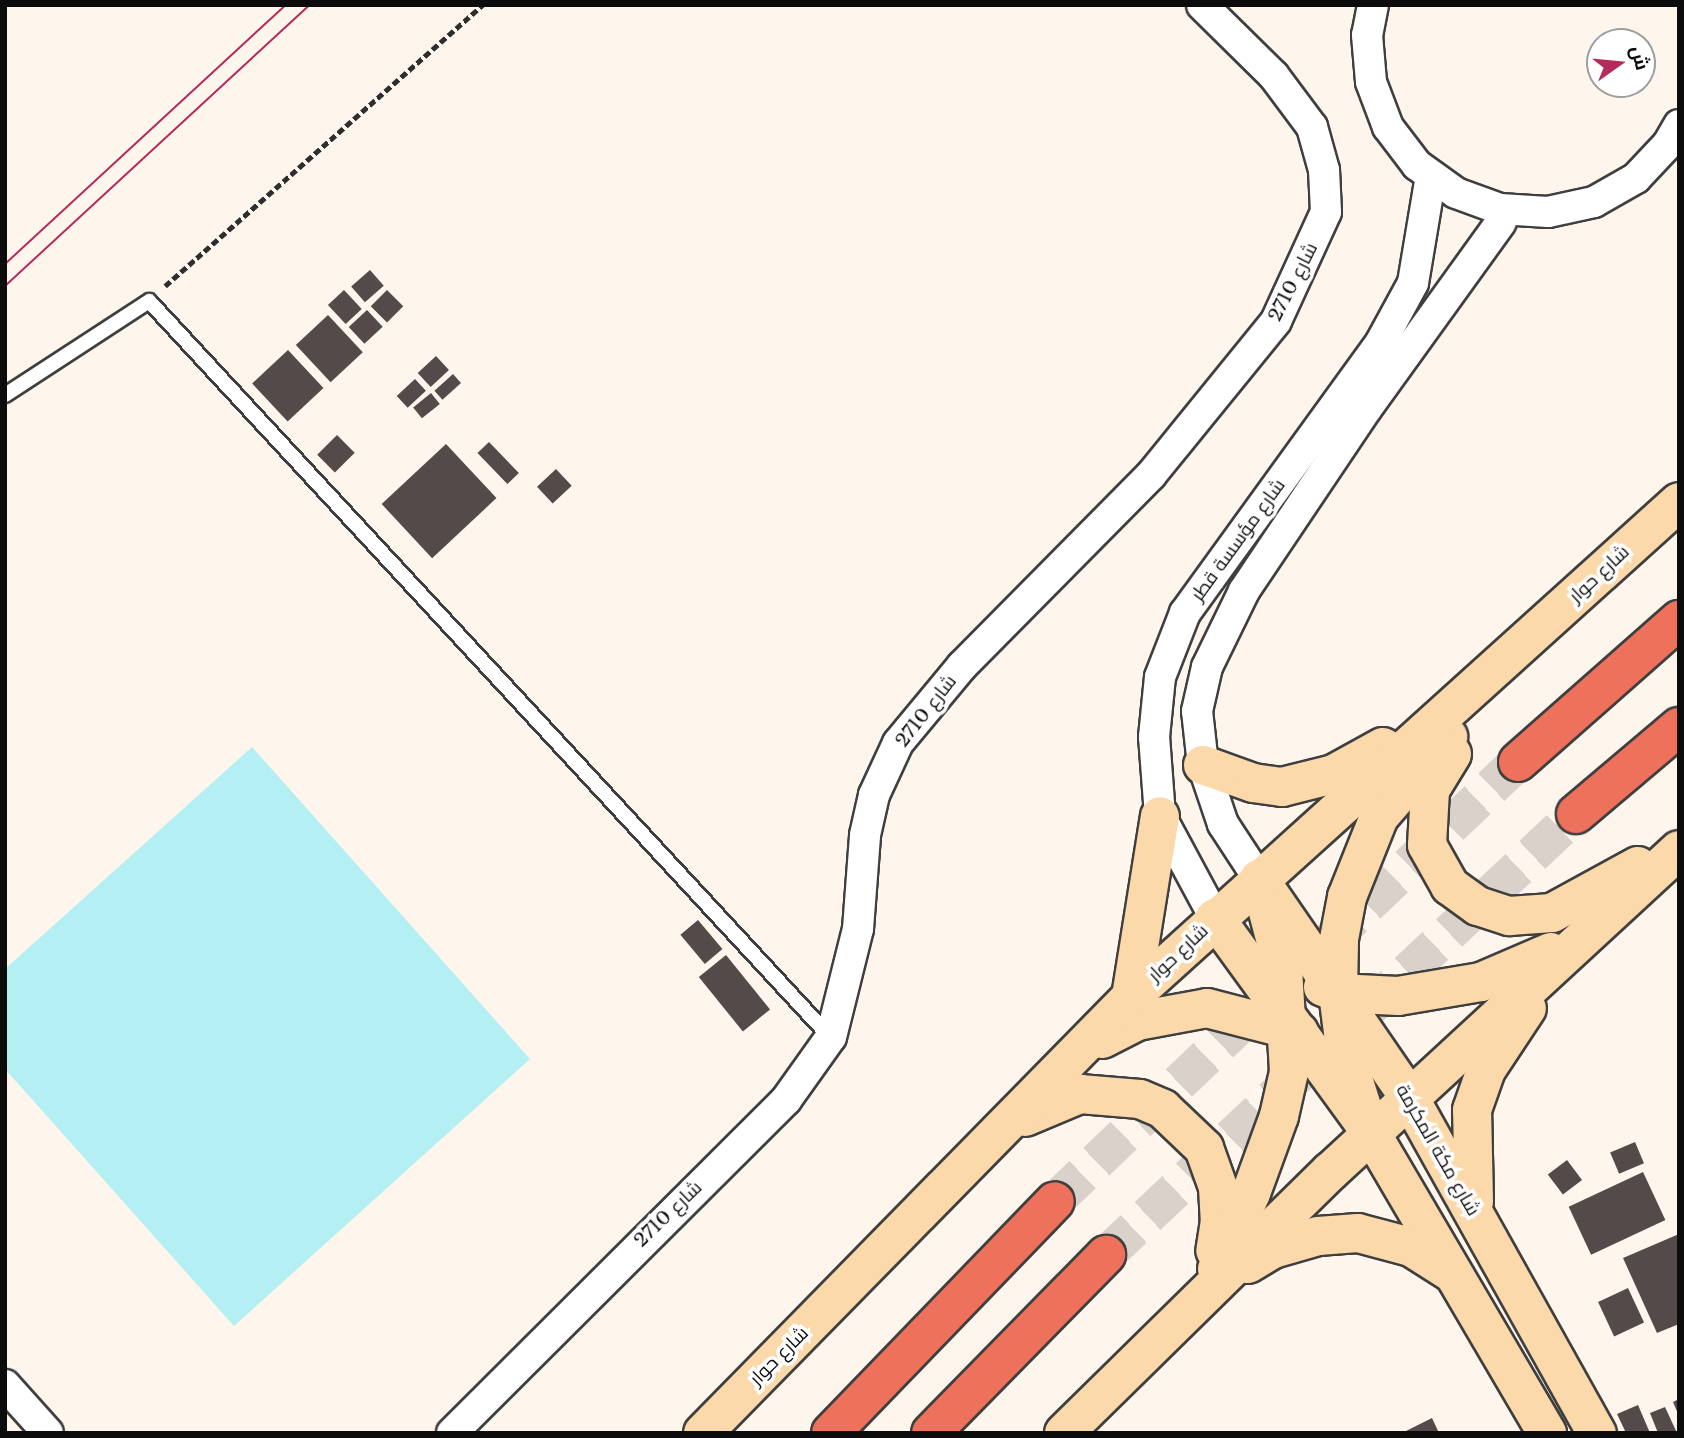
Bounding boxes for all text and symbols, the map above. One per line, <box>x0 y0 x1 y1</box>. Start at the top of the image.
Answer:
north arrow <box>1586 28 1656 98</box>
text: ش <box>1626 43 1654 73</box>
street label: شارع 2710 <box>1263 239 1323 325</box>
street label: شارع مؤسسة قطر <box>1186 474 1290 606</box>
street label: شارع حوار <box>1564 540 1634 608</box>
street label: شارع 2710 <box>891 670 961 752</box>
street label: شارع حوار <box>1143 919 1213 987</box>
street label: شارع مكة المكرمة <box>1391 1080 1485 1220</box>
street label: شارع 2710 <box>629 1176 707 1252</box>
street label: شارع حوار <box>745 1322 813 1390</box>

